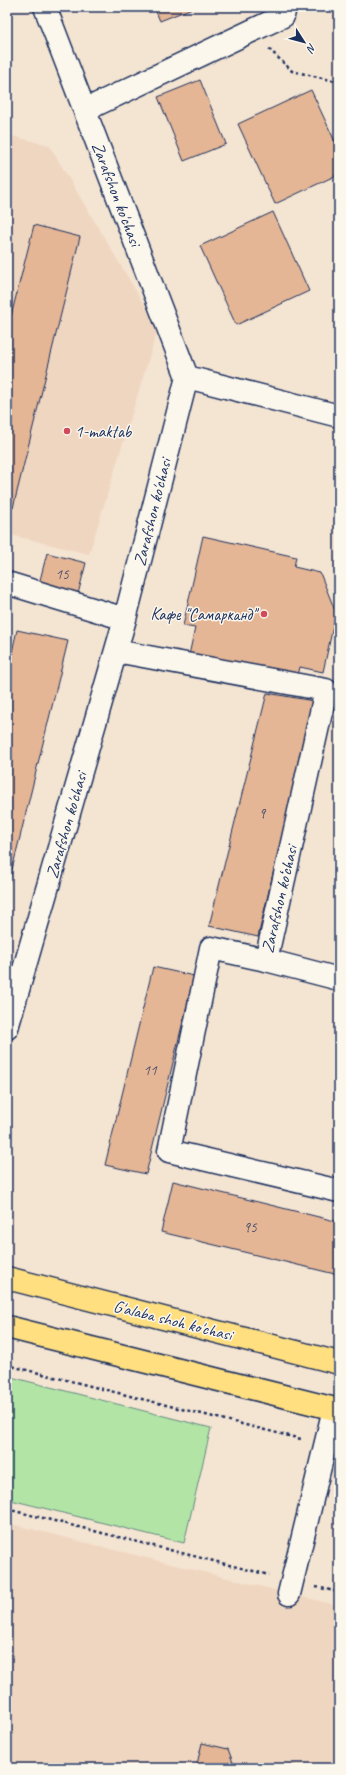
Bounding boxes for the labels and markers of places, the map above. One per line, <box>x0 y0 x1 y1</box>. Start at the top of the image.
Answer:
place label: 1-maktab <box>75 421 133 442</box>
marker: 1-maktab <box>62 426 72 436</box>
place label: Кафе "Самарканд" <box>151 604 260 625</box>
marker: Кафе "Самарканд" <box>259 609 269 619</box>

